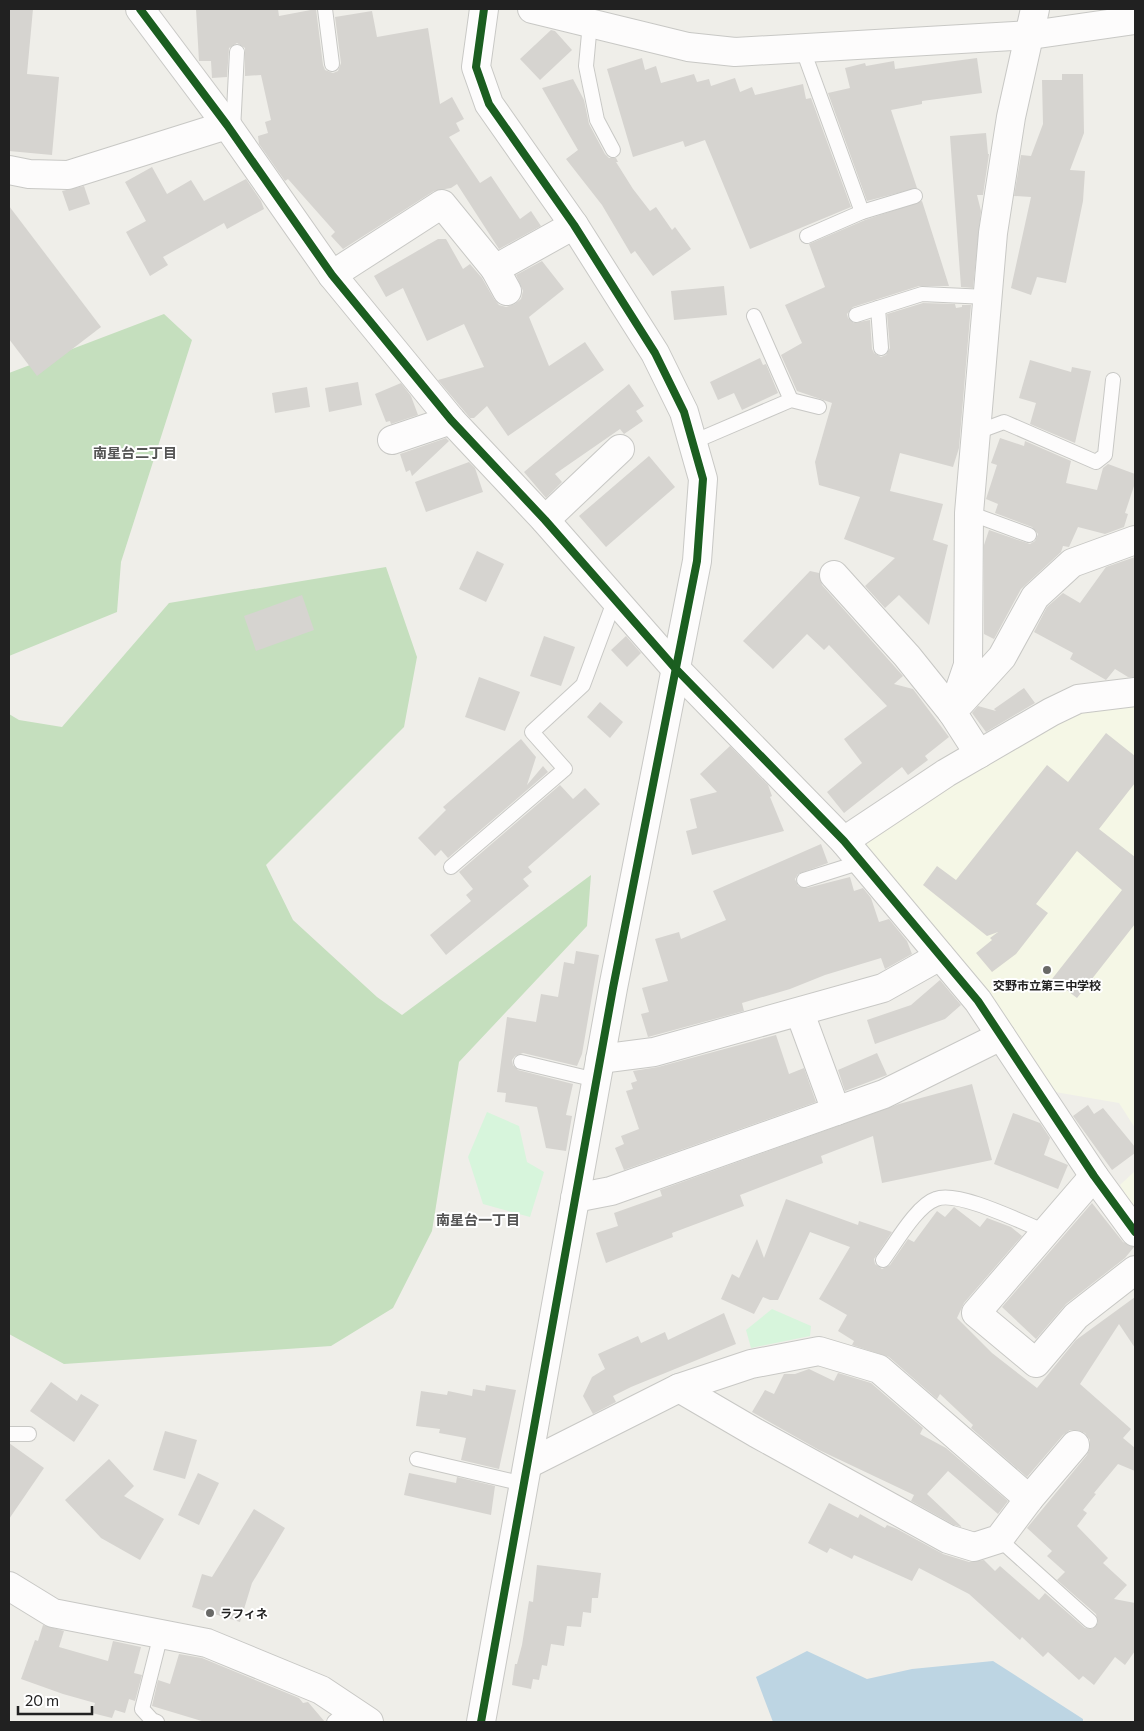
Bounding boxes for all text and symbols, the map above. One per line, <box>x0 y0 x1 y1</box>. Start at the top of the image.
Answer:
district label: 南星台二丁目 <box>93 444 177 461</box>
marker: 交野市立第三中学校 <box>1041 964 1053 976</box>
place label: 交野市立第三中学校 <box>993 978 1101 992</box>
district label: 南星台一丁目 <box>436 1211 520 1228</box>
place label: ラフィネ <box>220 1606 268 1620</box>
marker: ラフィネ <box>204 1607 216 1619</box>
scale bar <box>18 1684 91 1716</box>
text: 20 m <box>25 1691 59 1709</box>

